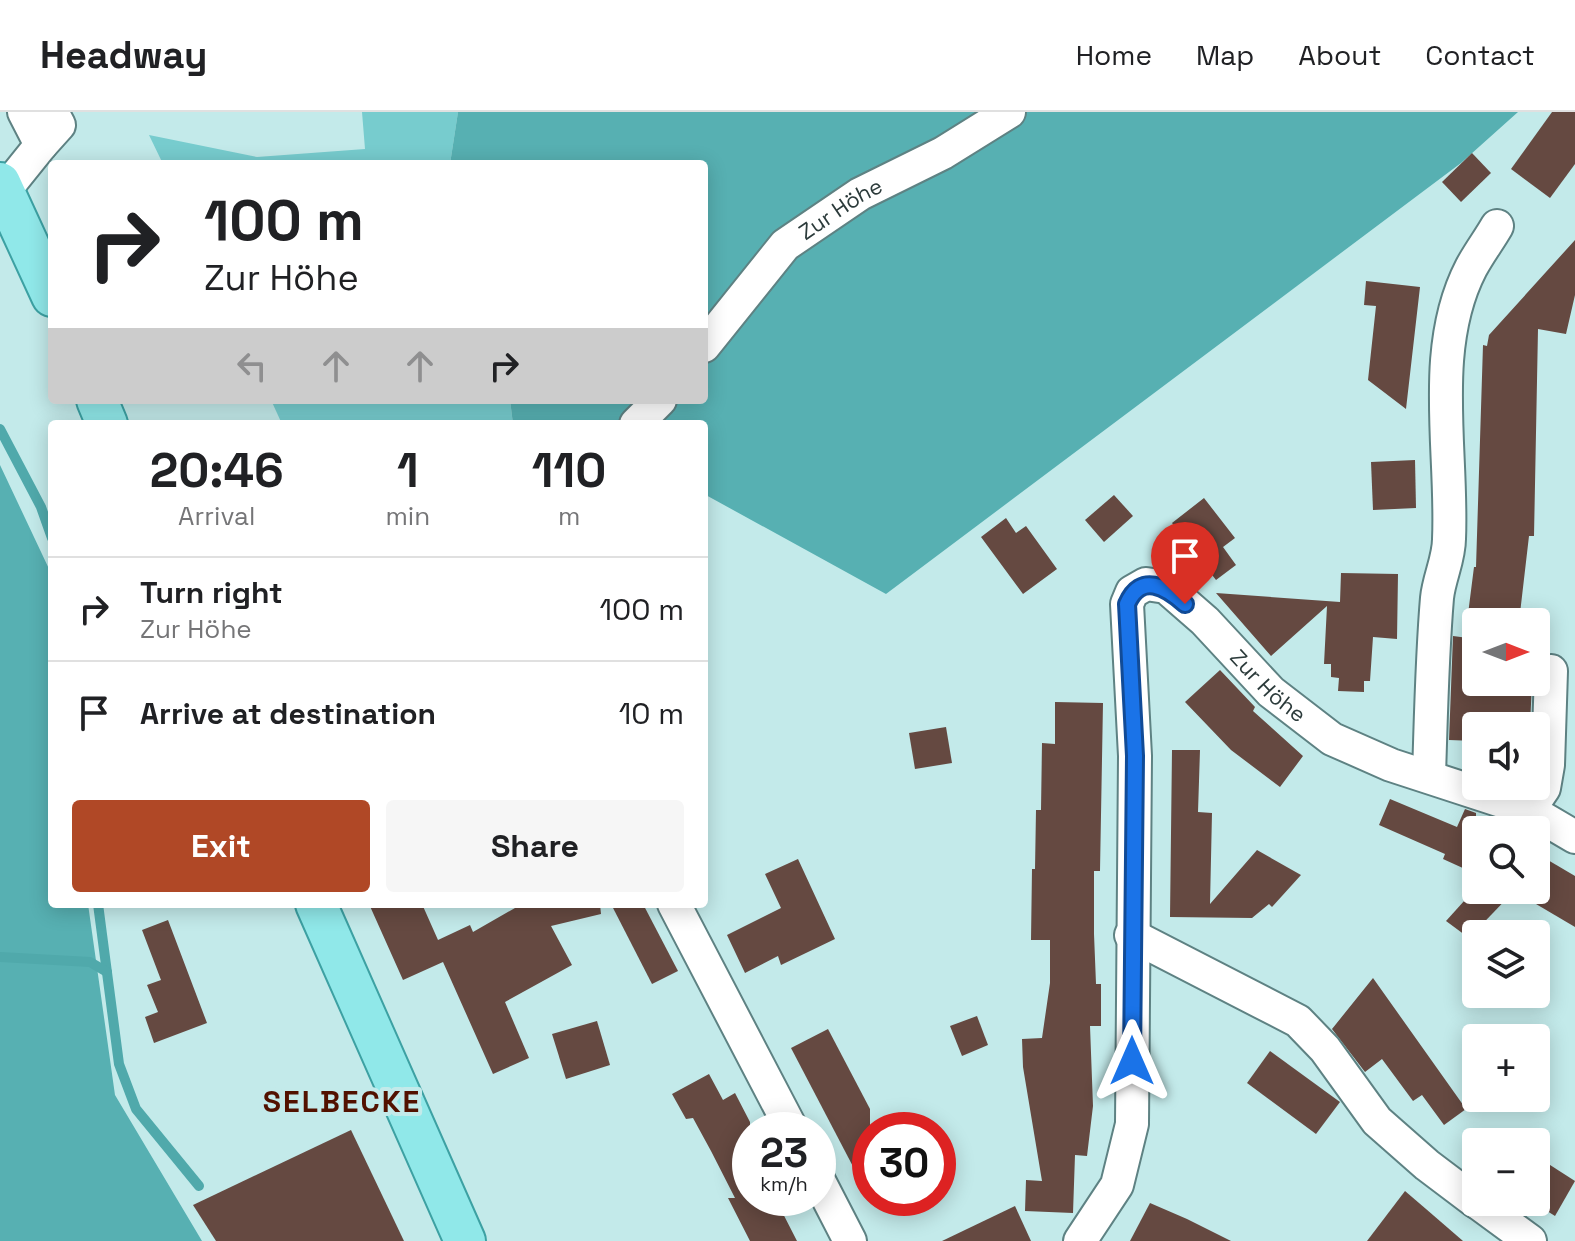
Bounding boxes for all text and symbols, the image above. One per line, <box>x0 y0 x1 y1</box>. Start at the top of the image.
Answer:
text: Headway <box>40 31 207 79</box>
text: Home <box>1076 37 1152 73</box>
text: Map <box>1196 37 1254 73</box>
text: About <box>1298 37 1381 73</box>
text: Contact <box>1425 37 1535 73</box>
street label: Zur Höhe <box>793 171 887 246</box>
text: 100 m <box>204 185 364 256</box>
icon: right <box>72 192 176 296</box>
text: Zur Höhe <box>204 255 359 301</box>
icon: left <box>230 344 274 388</box>
icon: ahead <box>314 344 358 388</box>
icon: ahead <box>398 344 442 388</box>
icon: right <box>482 344 526 388</box>
text: 20:46 <box>150 440 284 501</box>
text: 1 <box>397 440 419 501</box>
text: 110 <box>532 440 606 501</box>
text: Arrival <box>178 499 255 533</box>
text: min <box>385 499 430 533</box>
text: m <box>558 499 580 533</box>
pin <box>1151 522 1219 604</box>
icon: arrive <box>1163 534 1207 578</box>
text: Turn right <box>140 573 283 612</box>
icon: right <box>72 587 116 631</box>
text: 100 m <box>599 590 684 629</box>
north arrow <box>1462 608 1550 696</box>
map controls <box>1462 608 1550 1216</box>
text: Zur Höhe <box>140 612 252 646</box>
street label: Zur Höhe <box>1224 643 1312 728</box>
icon: arrive <box>72 691 116 735</box>
text: Arrive at destination <box>140 694 436 733</box>
text: 10 m <box>619 694 684 733</box>
button: sound <box>1462 712 1550 800</box>
button: Exit <box>72 800 370 892</box>
button: Share <box>386 800 684 892</box>
button: search <box>1462 816 1550 904</box>
button: layers <box>1462 920 1550 1008</box>
position arrow <box>1090 1019 1174 1103</box>
button: + <box>1462 1024 1550 1112</box>
district label: SELBECKE <box>263 1082 421 1121</box>
speed limit sign: 30 <box>852 1112 956 1216</box>
text: 23 <box>760 1128 808 1179</box>
button: − <box>1462 1128 1550 1216</box>
text: km/h <box>760 1171 808 1197</box>

